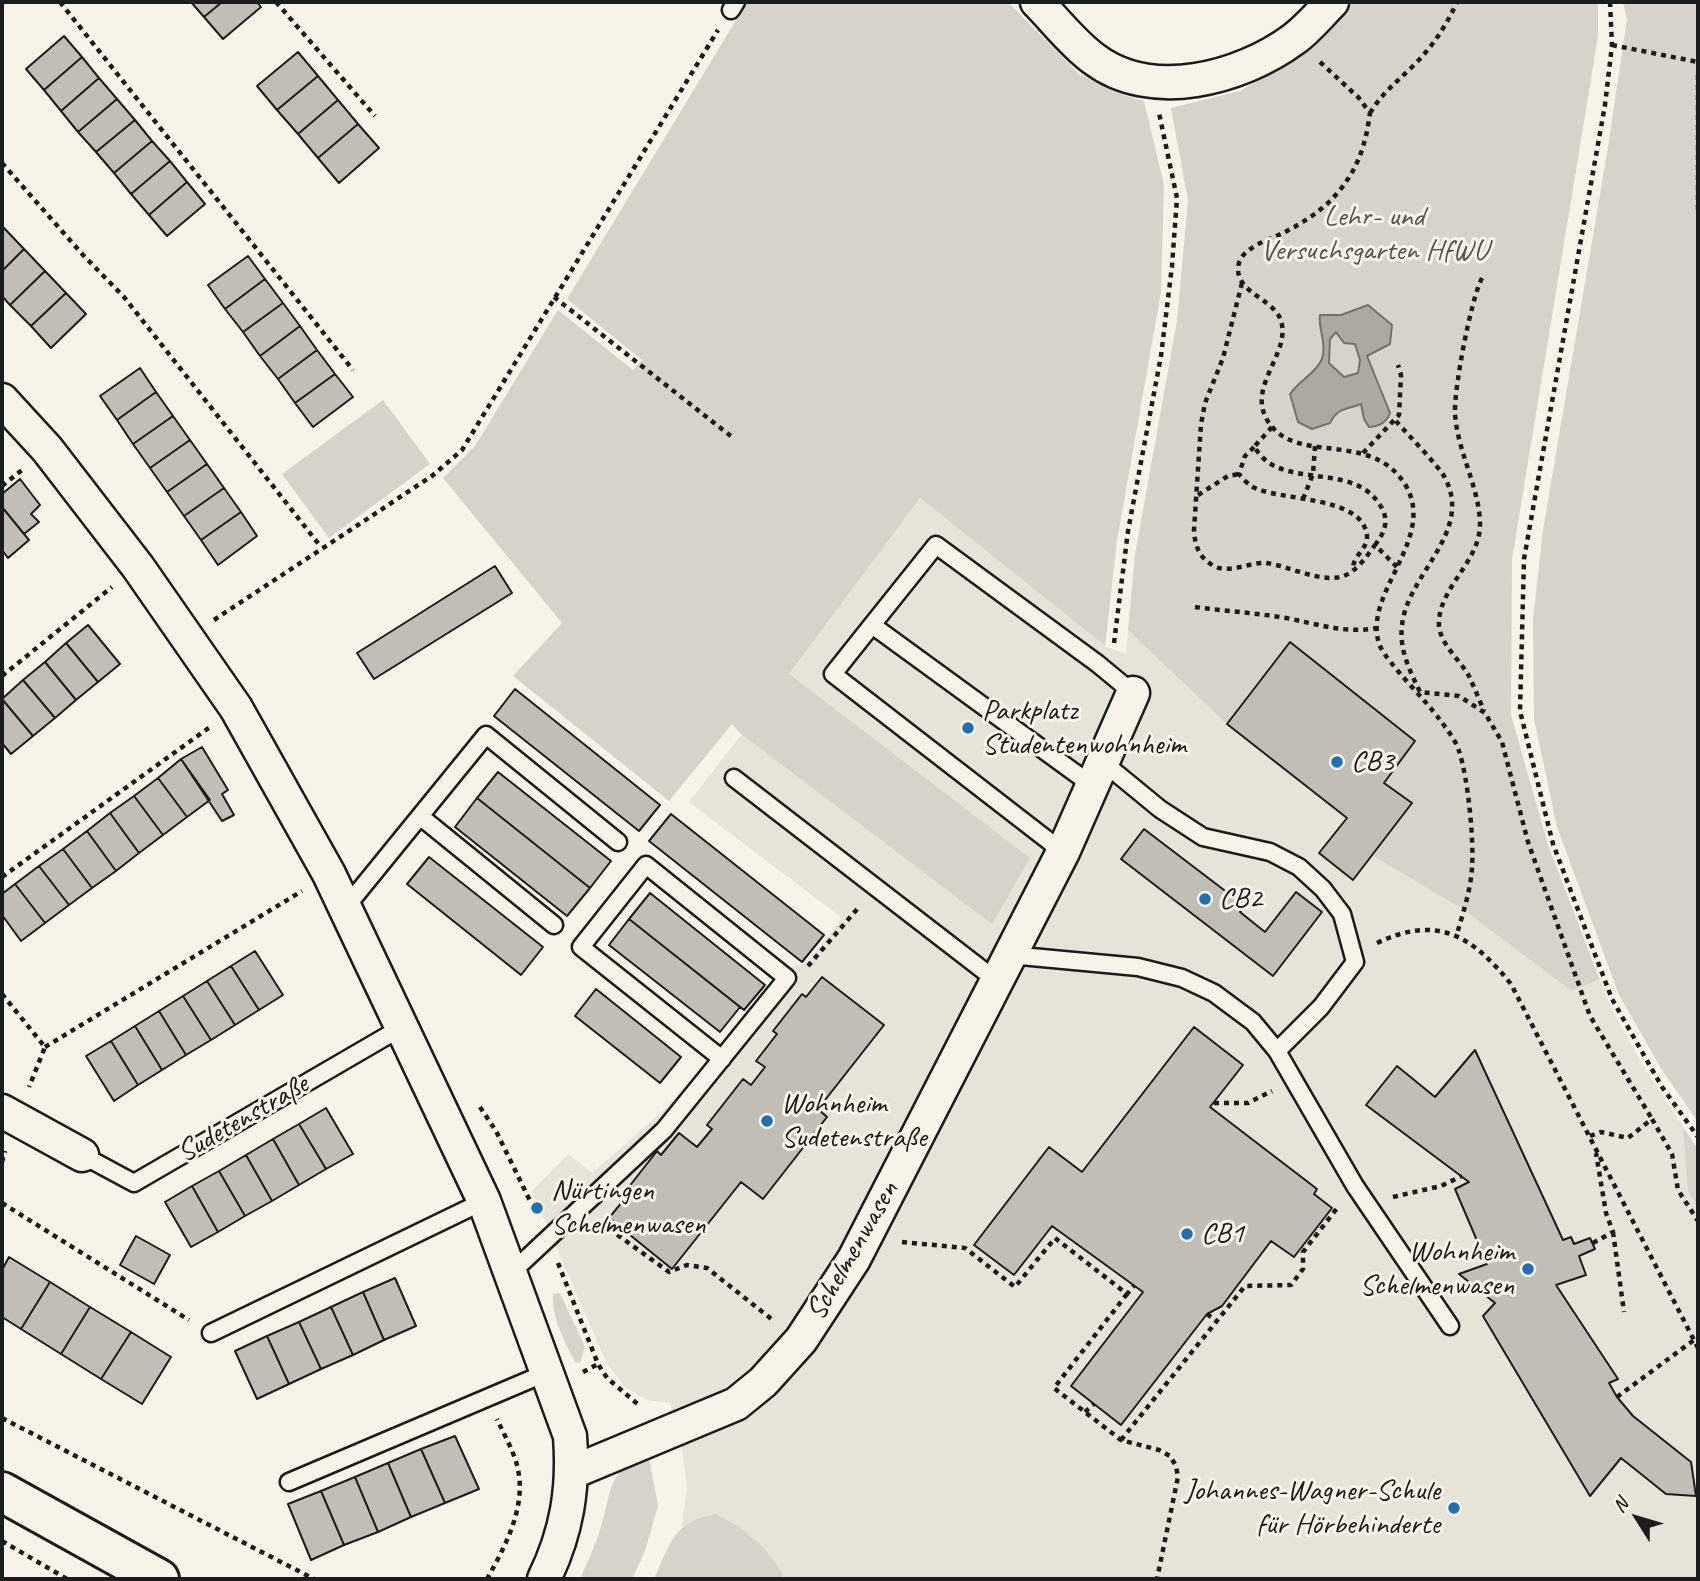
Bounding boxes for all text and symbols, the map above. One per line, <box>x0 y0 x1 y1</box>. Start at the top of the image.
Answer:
park label: Lehr- und Versuchsgarten HfWU <box>1260 199 1488 270</box>
place label: Parkplatz Studentenwohnheim <box>982 693 1186 764</box>
marker: Parkplatz Studentenwohnheim <box>960 720 976 736</box>
place label: CB3 <box>1351 744 1394 780</box>
marker: CB3 <box>1329 754 1345 770</box>
place label: CB2 <box>1219 881 1262 917</box>
marker: CB2 <box>1197 891 1213 907</box>
street label: Sudetenstraße <box>171 1067 315 1171</box>
place label: Wohnheim Sudetenstraße <box>781 1086 927 1156</box>
marker: Wohnheim Sudetenstraße <box>759 1113 775 1129</box>
place label: Nürtingen Schelmenwasen <box>551 1173 705 1244</box>
street label: Schelmenwasen <box>799 1175 907 1327</box>
marker: Nürtingen Schelmenwasen <box>529 1200 545 1216</box>
place label: CB1 <box>1201 1216 1244 1252</box>
marker: CB1 <box>1179 1226 1195 1242</box>
place label: Wohnheim Schelmenwasen <box>1360 1234 1514 1304</box>
marker: Wohnheim Schelmenwasen <box>1520 1261 1536 1277</box>
place label: Johannes-Wagner-Schule für Hörbehinderte <box>1184 1473 1440 1544</box>
north arrow <box>1602 1483 1672 1553</box>
text: N <box>1607 1493 1633 1517</box>
marker: Johannes-Wagner-Schule für Hörbehinderte <box>1446 1500 1462 1516</box>

